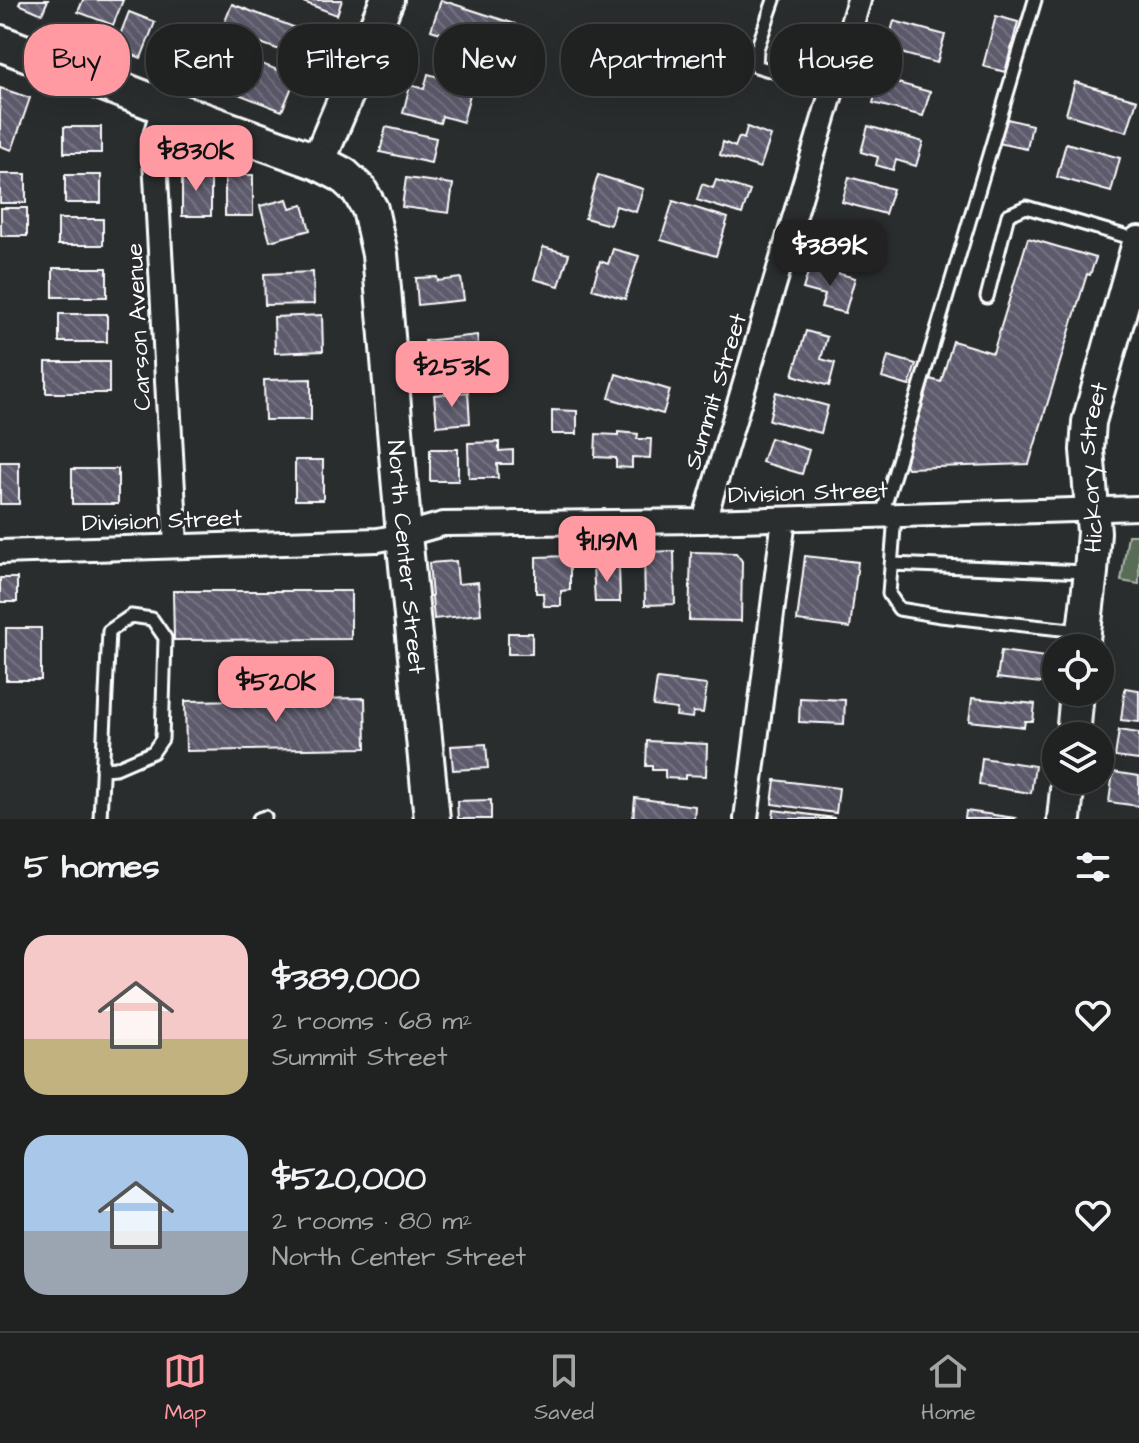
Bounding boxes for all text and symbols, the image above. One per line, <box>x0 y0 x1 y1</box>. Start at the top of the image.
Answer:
chip: Buy <box>24 24 130 96</box>
chip: Rent <box>146 24 262 96</box>
chip: Filters <box>278 24 418 96</box>
chip: New <box>434 24 545 96</box>
chip: Apartment <box>561 24 754 96</box>
chip: House <box>770 24 902 96</box>
pin: $830K <box>140 125 252 193</box>
text: $830K <box>158 133 234 169</box>
pin: $389K <box>774 220 886 288</box>
text: $389K <box>792 228 868 264</box>
street label: Carson Avenue <box>118 242 160 412</box>
street label: Summit Street <box>676 309 756 474</box>
pin: $253K <box>396 341 508 409</box>
text: $253K <box>414 349 490 385</box>
street label: Hickory Street <box>1071 378 1117 554</box>
street label: North Center Street <box>378 439 434 676</box>
street label: Division Street <box>727 473 889 513</box>
street label: Division Street <box>81 501 243 541</box>
pin: $1.19M <box>542 516 672 584</box>
text: $1.19M <box>576 524 638 560</box>
map controls <box>1042 634 1114 794</box>
button: locate <box>1042 634 1114 706</box>
pin: $520K <box>220 656 332 724</box>
text: $520K <box>236 664 316 700</box>
button: layers <box>1042 722 1114 794</box>
text: 5 homes <box>24 843 160 891</box>
icon: filters <box>1071 845 1115 889</box>
text: $389,000 <box>272 955 420 1003</box>
icon: home <box>88 967 184 1063</box>
icon: heart <box>1071 993 1115 1037</box>
text: 2 rooms · 68 m² <box>272 1003 472 1039</box>
text: Summit Street <box>272 1039 447 1075</box>
text: $520,000 <box>272 1155 426 1203</box>
icon: home <box>88 1167 184 1263</box>
icon: heart <box>1071 1193 1115 1237</box>
text: 2 rooms · 80 m² <box>272 1203 472 1239</box>
text: North Center Street <box>272 1239 526 1275</box>
tab: Map <box>163 1349 207 1428</box>
tab: Saved <box>534 1349 594 1428</box>
tab: Home <box>921 1349 976 1428</box>

